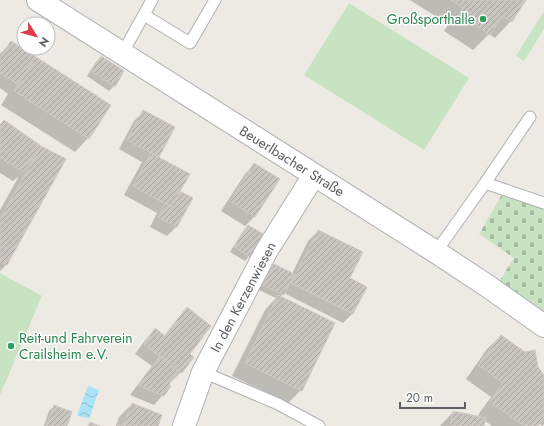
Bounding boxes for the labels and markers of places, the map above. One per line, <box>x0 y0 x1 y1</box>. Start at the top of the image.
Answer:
place label: Großsporthalle <box>387 9 475 29</box>
marker: Großsporthalle <box>478 14 488 24</box>
place label: Reit-und Fahrverein Crailsheim e.V. <box>19 328 133 364</box>
marker: Reit-und Fahrverein Crailsheim e.V. <box>6 341 16 351</box>

